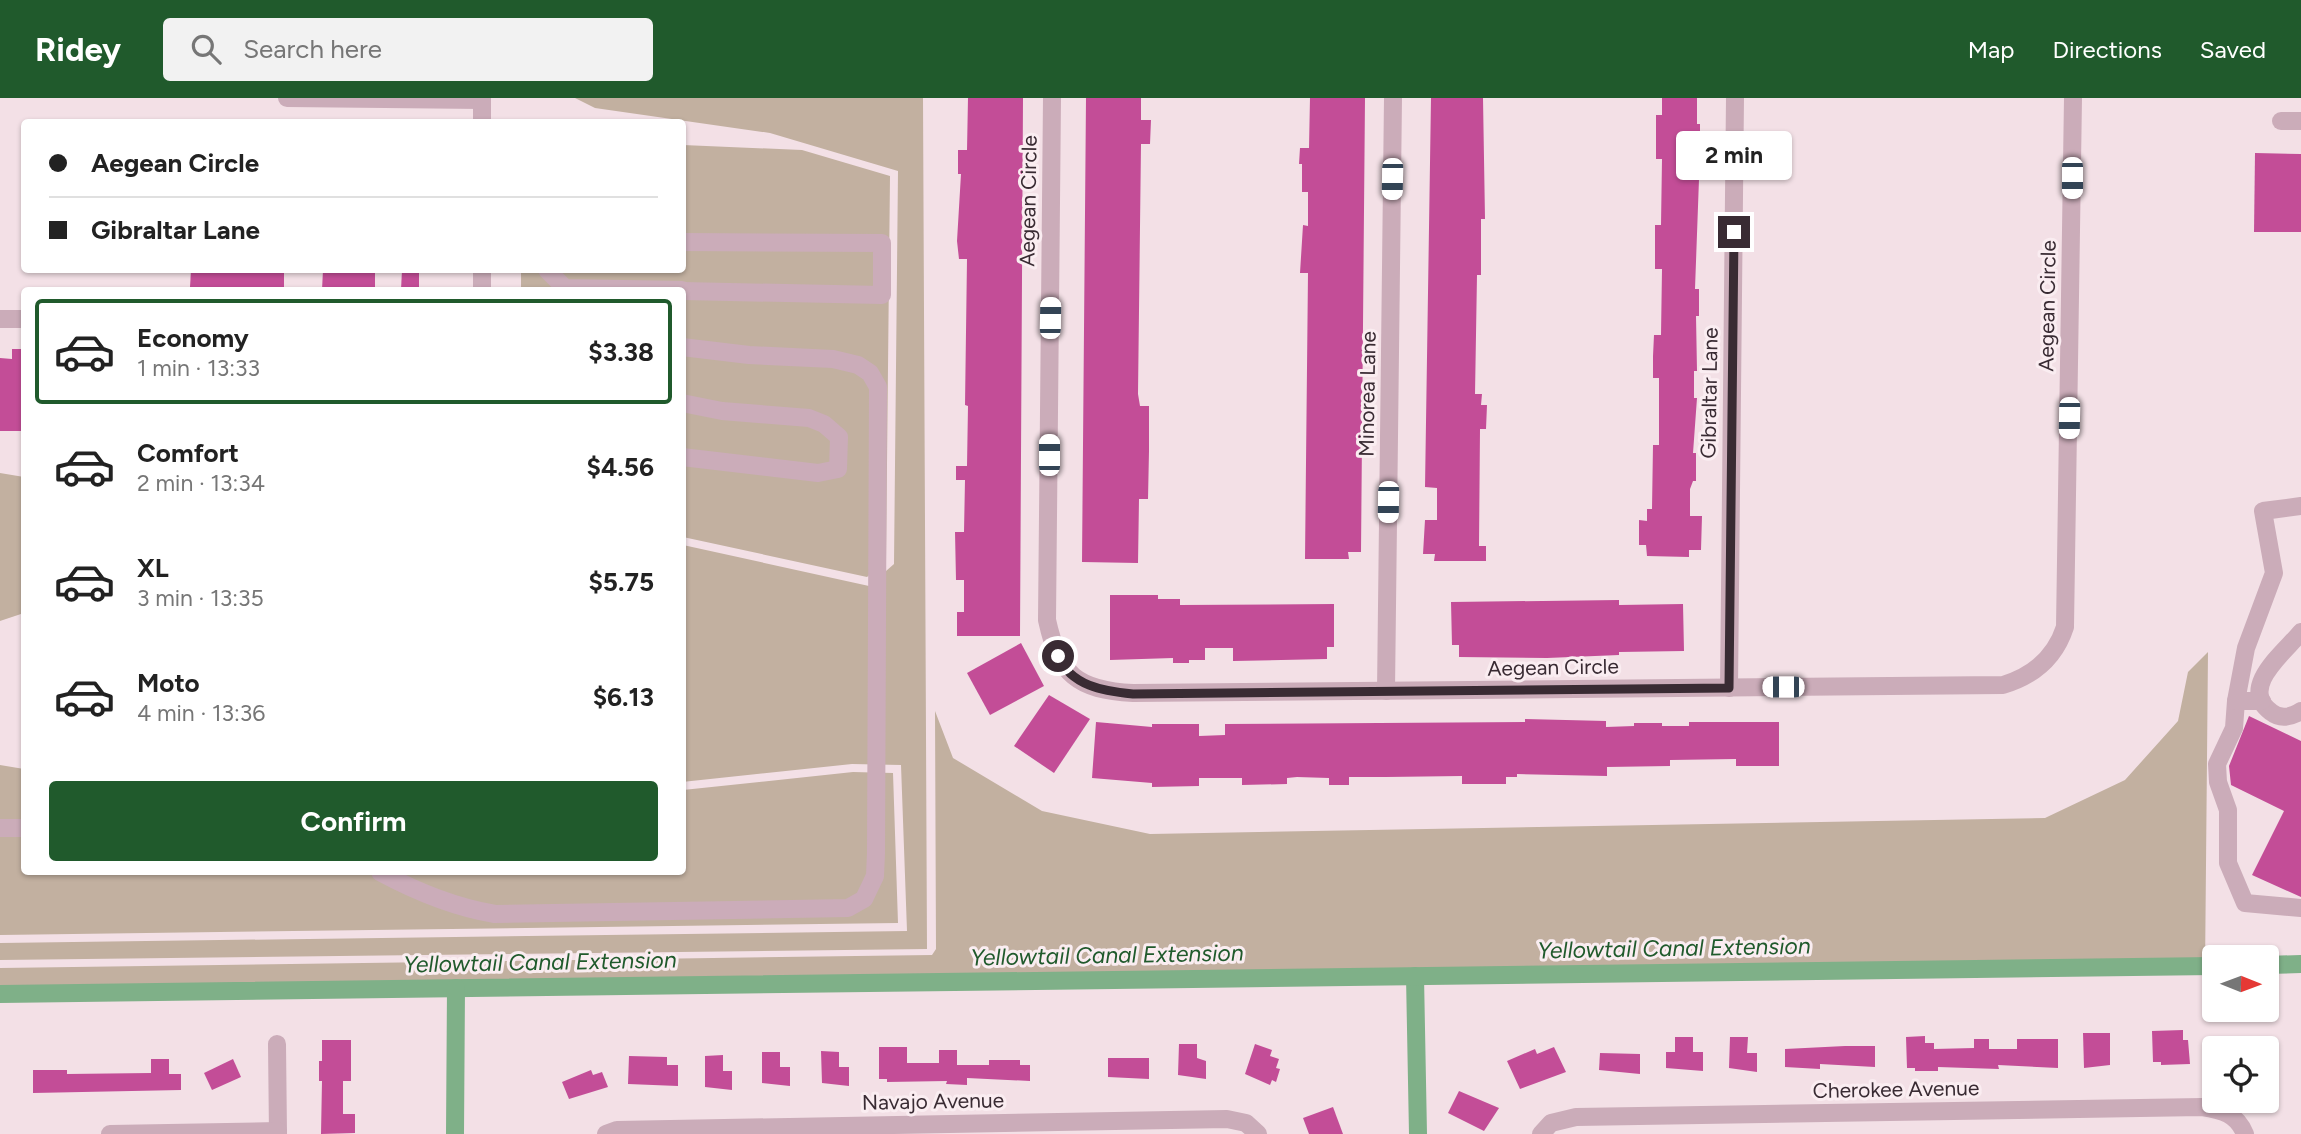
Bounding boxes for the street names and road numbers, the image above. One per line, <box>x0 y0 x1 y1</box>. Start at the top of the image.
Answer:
street label: Aegean Circle <box>1014 135 1042 267</box>
street label: Aegean Circle <box>2033 240 2061 372</box>
street label: Gibraltar Lane <box>1695 327 1723 459</box>
street label: Minorea Lane <box>1353 331 1381 457</box>
street label: Aegean Circle <box>1487 653 1619 681</box>
street label: Cherokee Avenue <box>1812 1075 1980 1103</box>
street label: Navajo Avenue <box>862 1087 1004 1115</box>

